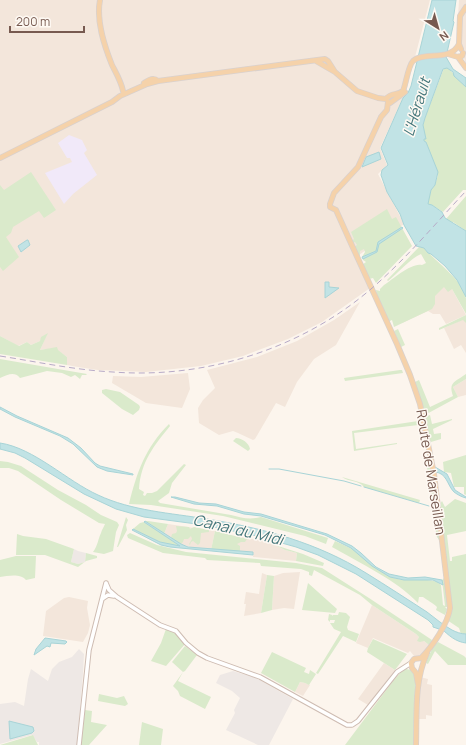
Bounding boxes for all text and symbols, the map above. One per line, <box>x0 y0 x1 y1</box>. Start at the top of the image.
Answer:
scale bar <box>10 8 84 34</box>
north arrow <box>418 8 458 48</box>
text: 200 m <box>16 13 50 30</box>
text: N <box>437 28 452 45</box>
water label: L'Hérault <box>398 73 436 139</box>
street label: Route de Marseillan <box>412 408 451 536</box>
water label: Canal du Midi <box>191 509 288 551</box>

